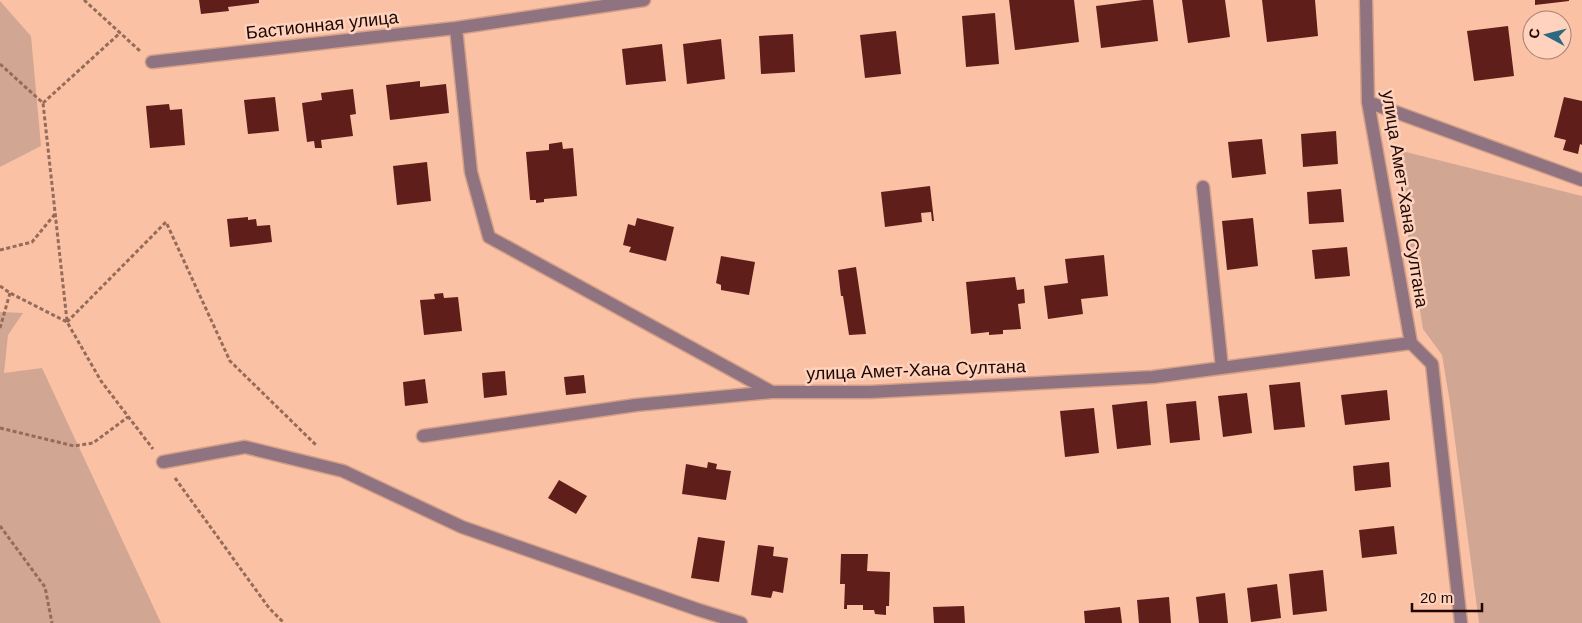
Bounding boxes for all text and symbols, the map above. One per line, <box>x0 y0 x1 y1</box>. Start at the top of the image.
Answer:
street label: Бастионная улица <box>245 7 400 43</box>
north arrow <box>1522 10 1572 60</box>
text: С <box>1526 27 1543 39</box>
street label: улица Амет-Хана Султана <box>1378 89 1432 310</box>
street label: улица Амет-Хана Султана <box>806 356 1027 384</box>
scale bar <box>1412 580 1482 612</box>
text: 20 m <box>1420 589 1453 606</box>

